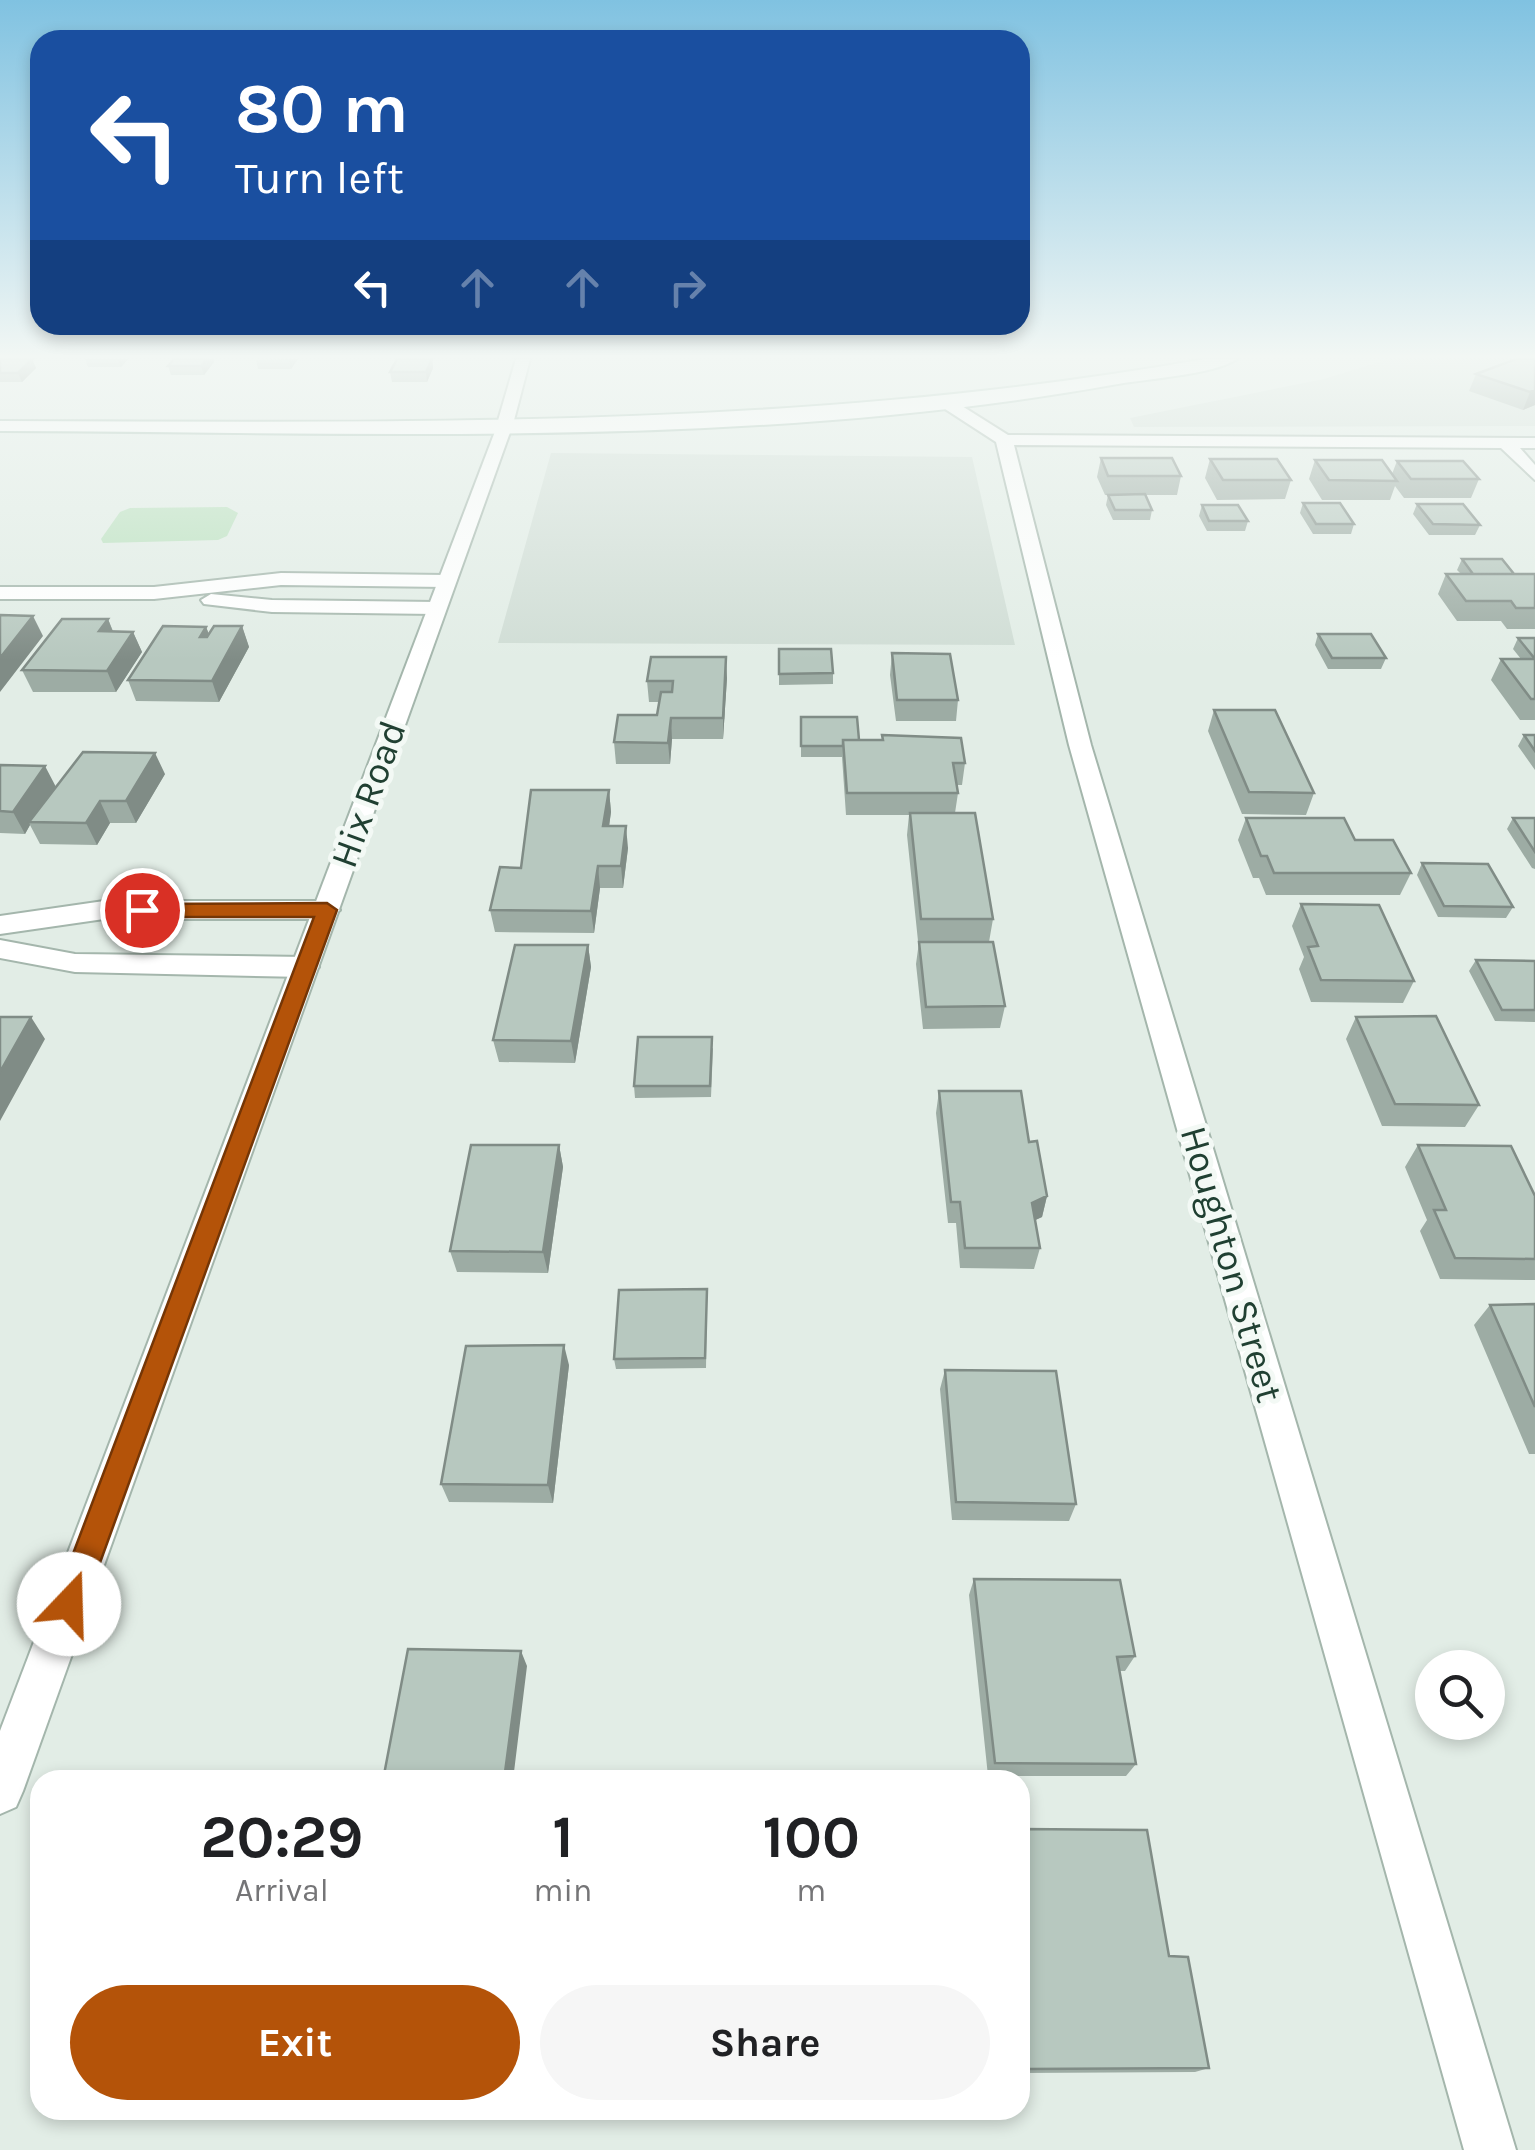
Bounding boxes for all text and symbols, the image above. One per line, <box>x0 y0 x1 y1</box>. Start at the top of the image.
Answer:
text: 80 m <box>235 68 409 150</box>
icon: left <box>70 70 200 200</box>
text: Turn left <box>235 152 404 204</box>
icon: left <box>345 260 400 315</box>
icon: ahead <box>450 260 505 315</box>
icon: ahead <box>555 260 610 315</box>
icon: right <box>660 260 715 315</box>
street label: Hix Road <box>321 715 416 874</box>
pin <box>100 868 185 953</box>
icon: arrive <box>115 883 170 938</box>
street label: Houghton Street <box>1171 1121 1292 1407</box>
position arrow <box>17 1552 121 1656</box>
map controls <box>1415 1650 1505 1740</box>
button: search <box>1415 1650 1505 1740</box>
text: 20:29 <box>200 1802 363 1872</box>
text: 1 <box>552 1802 574 1872</box>
text: 100 <box>763 1802 860 1872</box>
text: Arrival <box>235 1872 329 1909</box>
text: min <box>534 1872 592 1909</box>
text: m <box>796 1872 826 1909</box>
button: Exit <box>70 1985 520 2100</box>
button: Share <box>540 1985 990 2100</box>

